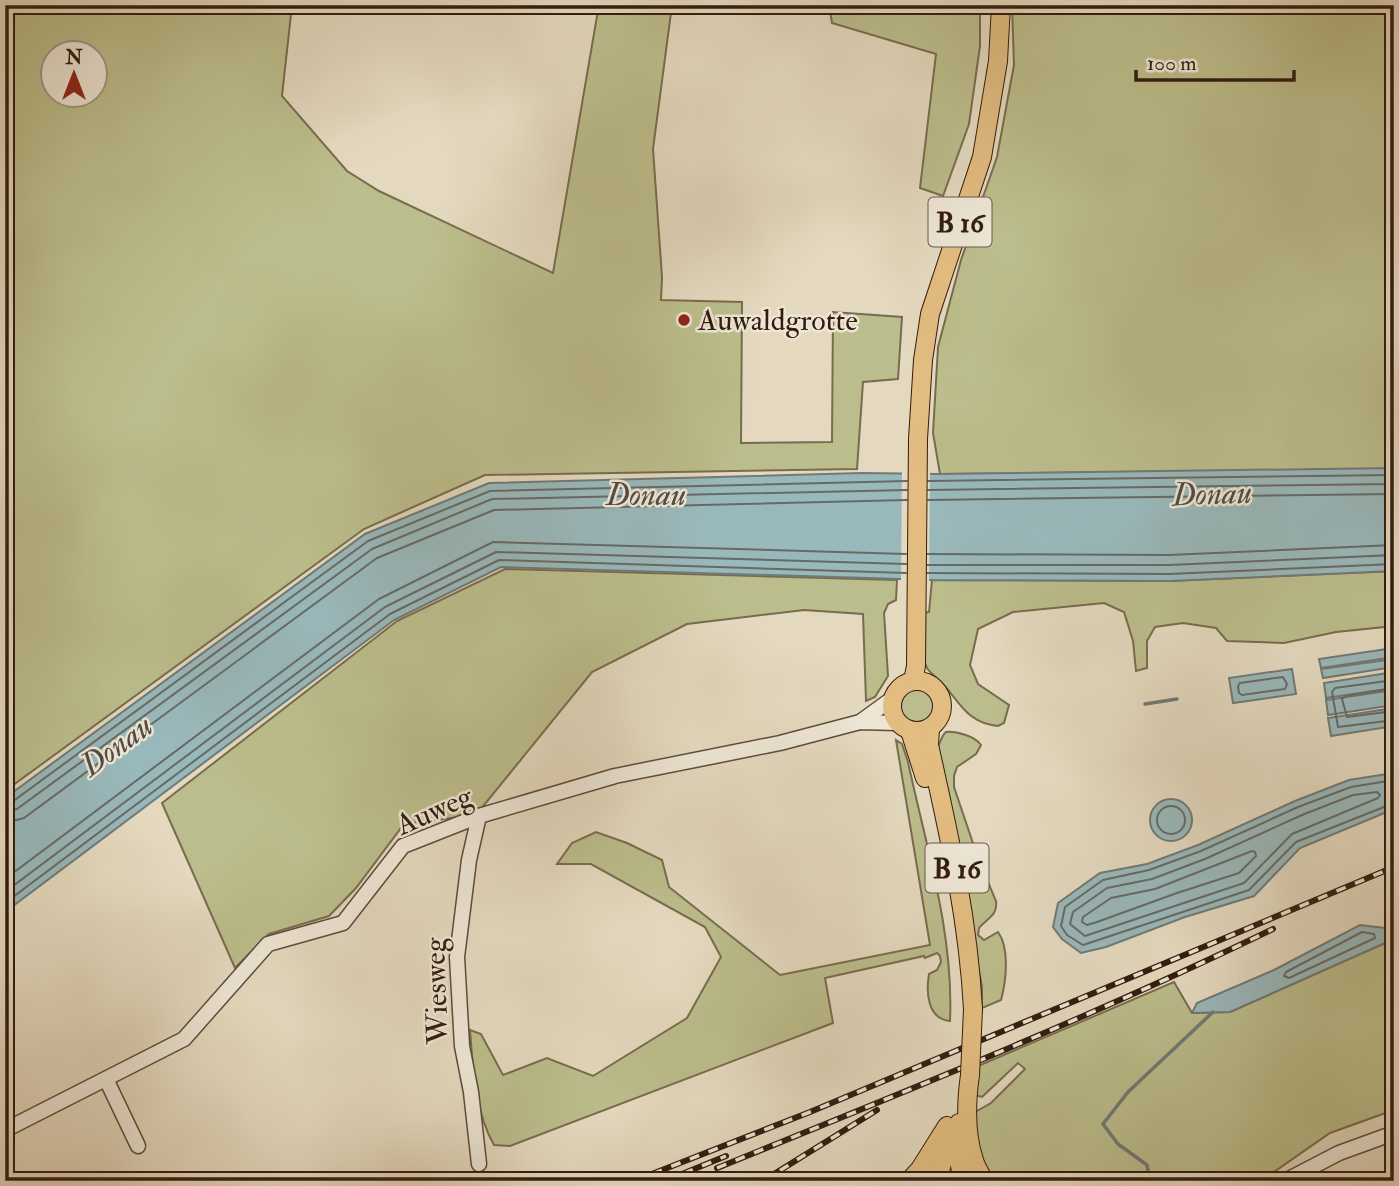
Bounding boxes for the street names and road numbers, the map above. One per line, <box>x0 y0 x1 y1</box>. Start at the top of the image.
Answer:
road number: B 16 <box>928 198 992 246</box>
street label: Auweg <box>389 777 479 844</box>
road number: B 16 <box>926 844 988 892</box>
street label: Wiesweg <box>416 936 457 1046</box>

